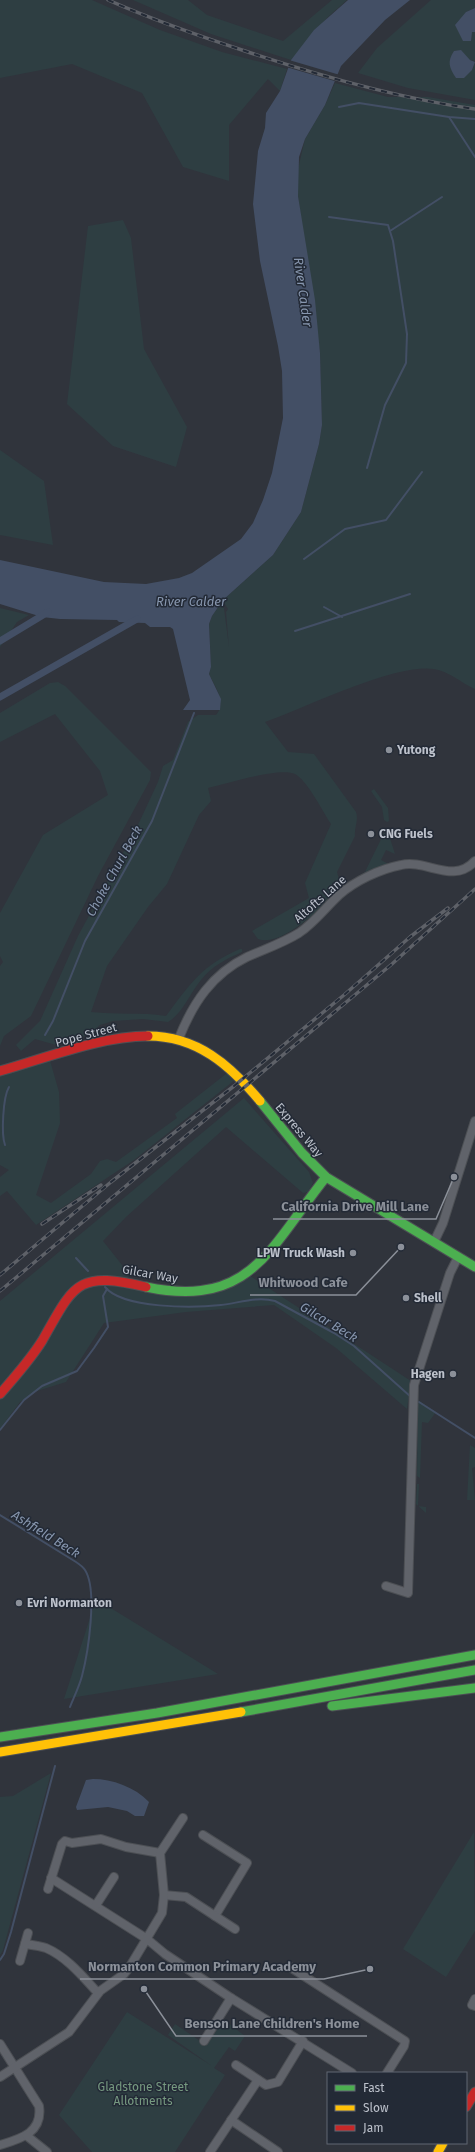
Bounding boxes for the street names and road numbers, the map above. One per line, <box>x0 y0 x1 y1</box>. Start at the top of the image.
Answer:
street label: Altofts Lane <box>291 873 349 925</box>
street label: Pope Street <box>54 1020 119 1050</box>
street label: Express Way <box>272 1100 326 1160</box>
street label: Gilcar Way <box>121 1262 179 1286</box>

